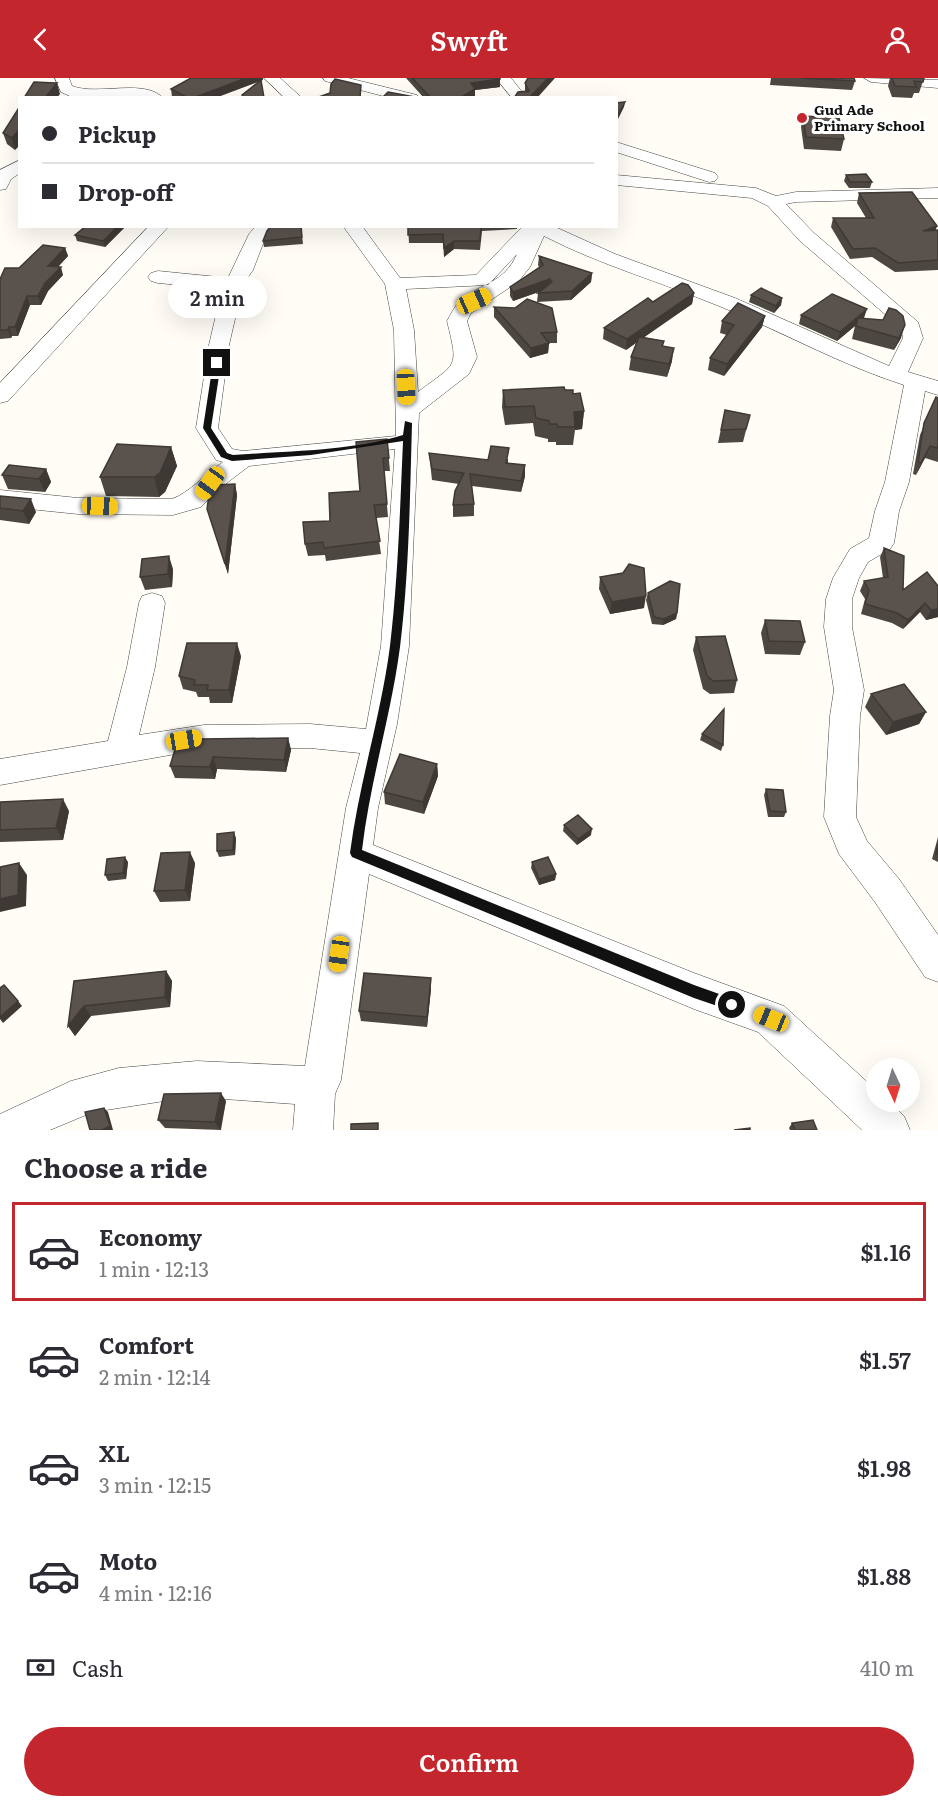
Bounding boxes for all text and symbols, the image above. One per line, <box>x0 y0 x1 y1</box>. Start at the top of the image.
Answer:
text: Swyft <box>430 19 508 59</box>
icon: back <box>24 23 57 56</box>
icon: person <box>881 23 914 56</box>
place label: Gud Ade Primary School <box>814 99 925 135</box>
marker: Gud Ade Primary School <box>795 111 809 125</box>
text: Pickup <box>78 117 156 150</box>
text: Drop-off <box>78 175 174 208</box>
callout: 2 min <box>168 276 266 318</box>
text: 2 min <box>190 282 245 312</box>
car <box>454 285 494 317</box>
route end <box>203 349 230 376</box>
car <box>396 369 416 405</box>
car <box>192 463 228 503</box>
car <box>82 496 118 516</box>
car <box>165 728 203 752</box>
car <box>328 935 350 973</box>
route start <box>718 991 745 1018</box>
car <box>751 1004 791 1034</box>
north arrow <box>866 1058 920 1112</box>
map controls <box>866 1058 920 1112</box>
text: Choose a ride <box>24 1146 207 1186</box>
text: Economy <box>99 1220 202 1253</box>
icon: car <box>27 1225 81 1279</box>
text: $1.16 <box>860 1235 911 1268</box>
text: 1 min · 12:13 <box>99 1253 209 1283</box>
text: Comfort <box>99 1328 194 1361</box>
icon: car <box>27 1333 81 1387</box>
text: $1.57 <box>859 1343 911 1376</box>
text: 2 min · 12:14 <box>99 1361 210 1391</box>
text: XL <box>99 1436 130 1469</box>
icon: car <box>27 1441 81 1495</box>
text: $1.98 <box>857 1451 911 1484</box>
text: 3 min · 12:15 <box>99 1469 211 1499</box>
text: Moto <box>99 1544 157 1577</box>
icon: car <box>27 1549 81 1603</box>
text: $1.88 <box>857 1559 911 1592</box>
text: 4 min · 12:16 <box>99 1577 212 1607</box>
icon: cash <box>24 1651 57 1684</box>
text: Cash <box>72 1651 123 1684</box>
text: 410 m <box>860 1652 914 1682</box>
button: Confirm <box>24 1727 914 1796</box>

